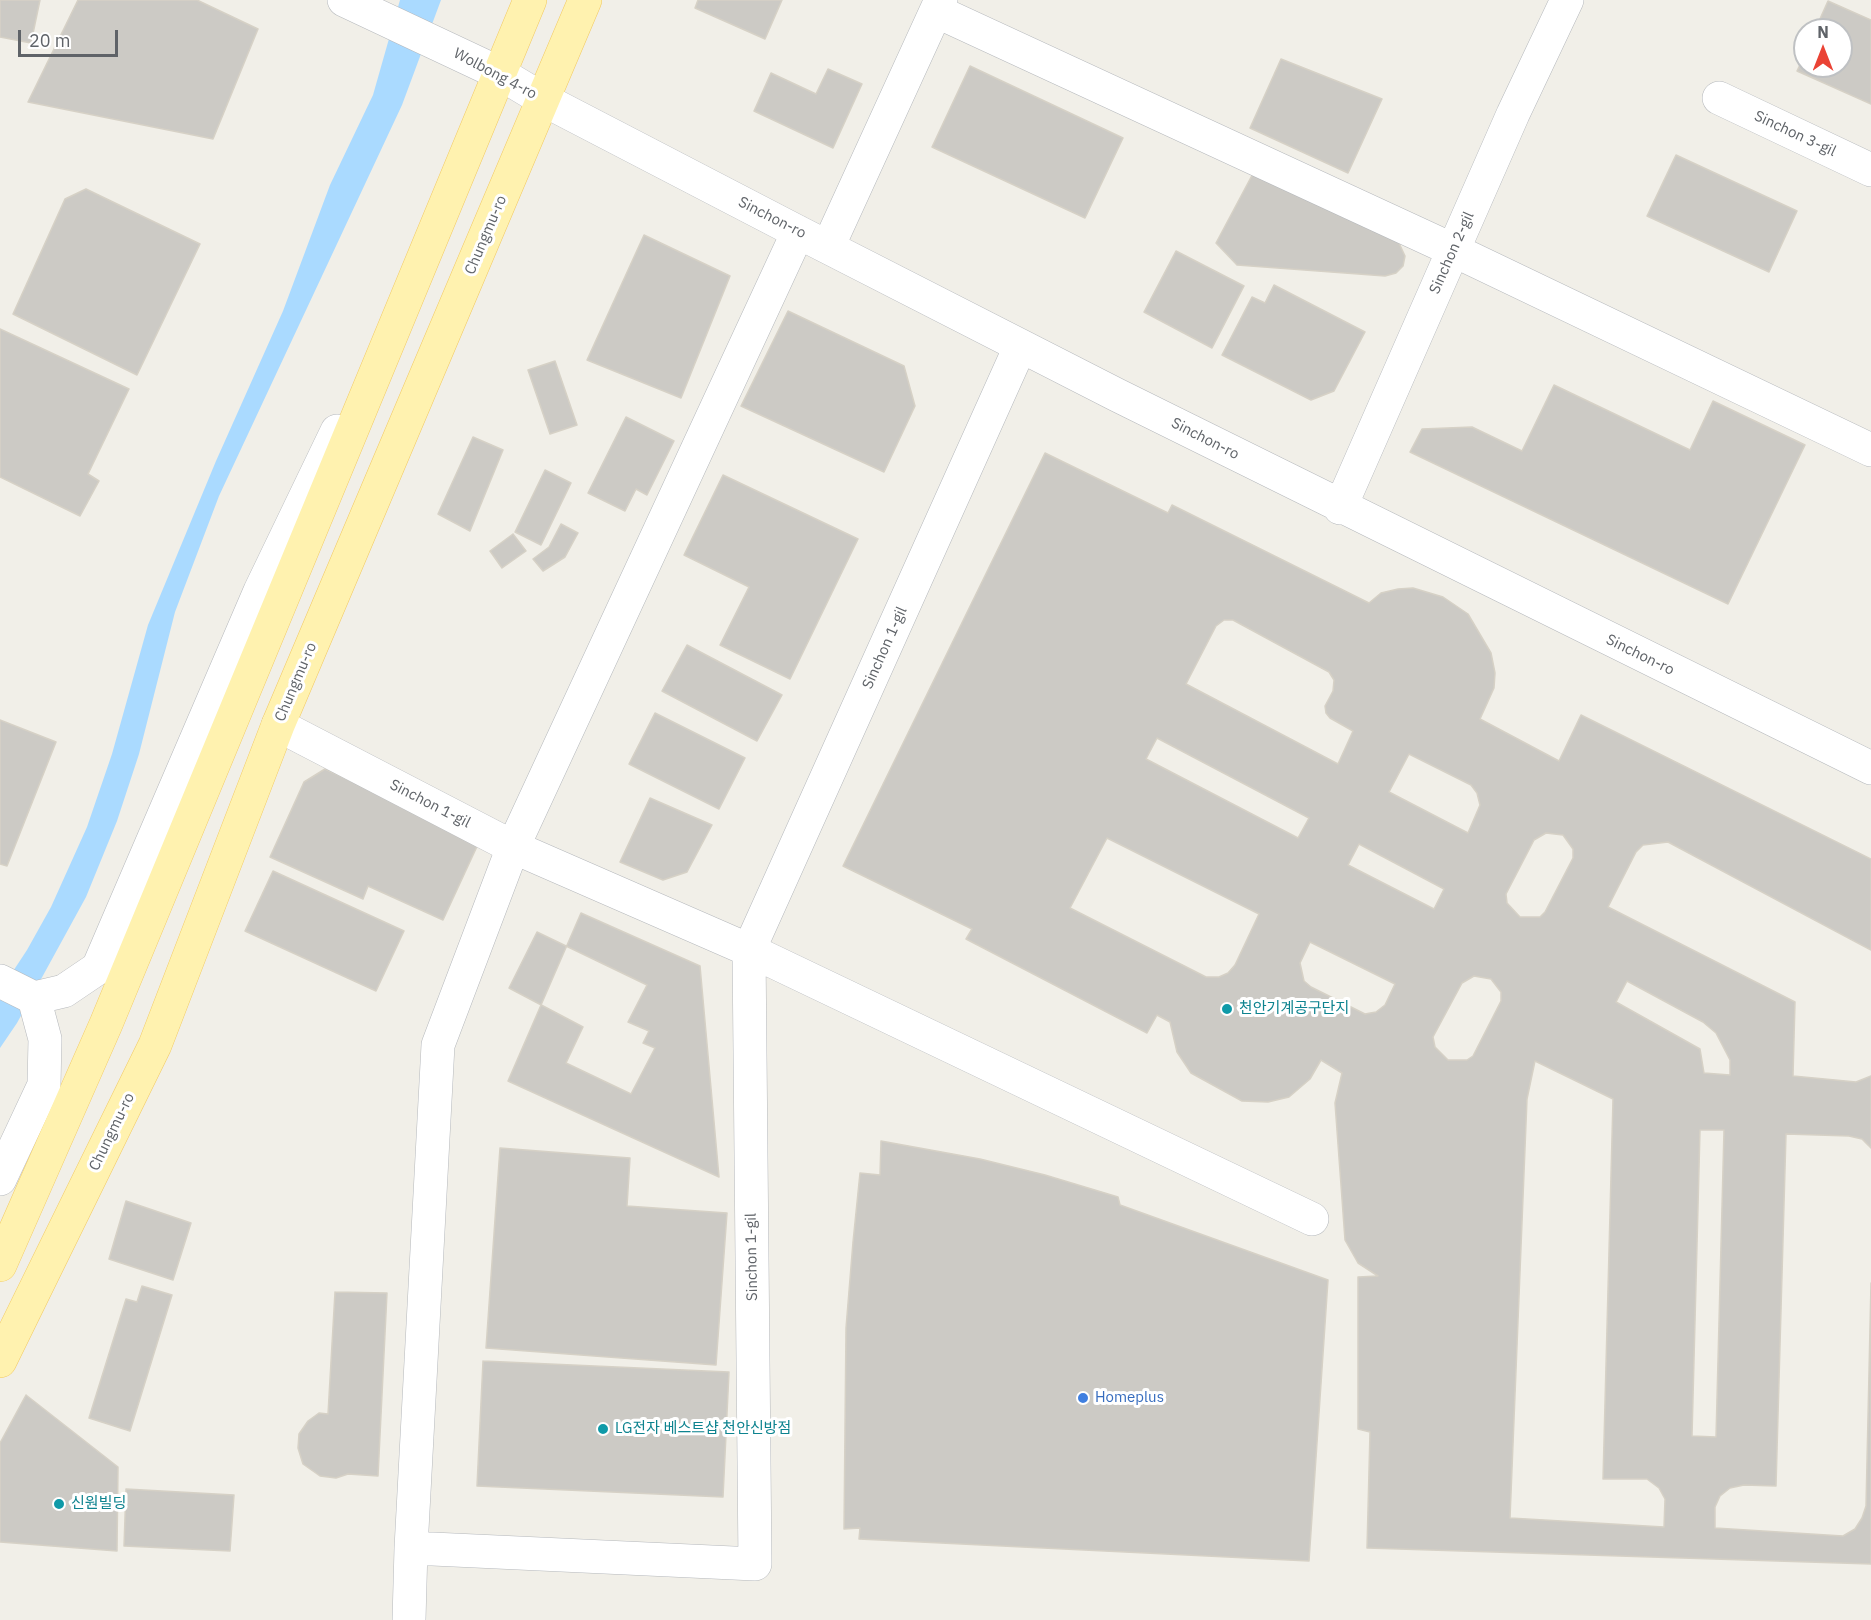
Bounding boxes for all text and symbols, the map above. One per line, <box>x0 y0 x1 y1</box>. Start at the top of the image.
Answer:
scale bar <box>21 18 122 56</box>
north arrow <box>1793 18 1853 78</box>
text: N <box>1817 22 1829 42</box>
text: 20 m <box>29 29 71 52</box>
street label: Wolbong 4-ro <box>450 45 540 103</box>
street label: Sinchon 3-gil <box>1751 107 1839 161</box>
street label: Chungmu-ro <box>461 193 511 277</box>
street label: Sinchon-ro <box>735 193 809 243</box>
street label: Sinchon 2-gil <box>1426 209 1478 297</box>
street label: Sinchon-ro <box>1168 414 1242 464</box>
street label: Sinchon 1-gil <box>859 604 911 692</box>
street label: Sinchon-ro <box>1603 631 1677 679</box>
street label: Chungmu-ro <box>271 640 321 724</box>
street label: Sinchon 1-gil <box>387 776 473 832</box>
place label: 천안기계공구단지 <box>1239 1000 1349 1018</box>
marker: 천안기계공구단지 <box>1220 1002 1234 1016</box>
street label: Chungmu-ro <box>85 1090 139 1174</box>
street label: Sinchon 1-gil <box>742 1213 762 1301</box>
place label: Homeplus <box>1095 1389 1164 1407</box>
marker: Homeplus <box>1076 1391 1090 1405</box>
place label: LG전자 베스트샵 천안신방점 <box>615 1420 791 1438</box>
marker: LG전자 베스트샵 천안신방점 <box>596 1422 610 1436</box>
place label: 신원빌딩 <box>71 1495 126 1513</box>
marker: 신원빌딩 <box>52 1497 66 1511</box>

